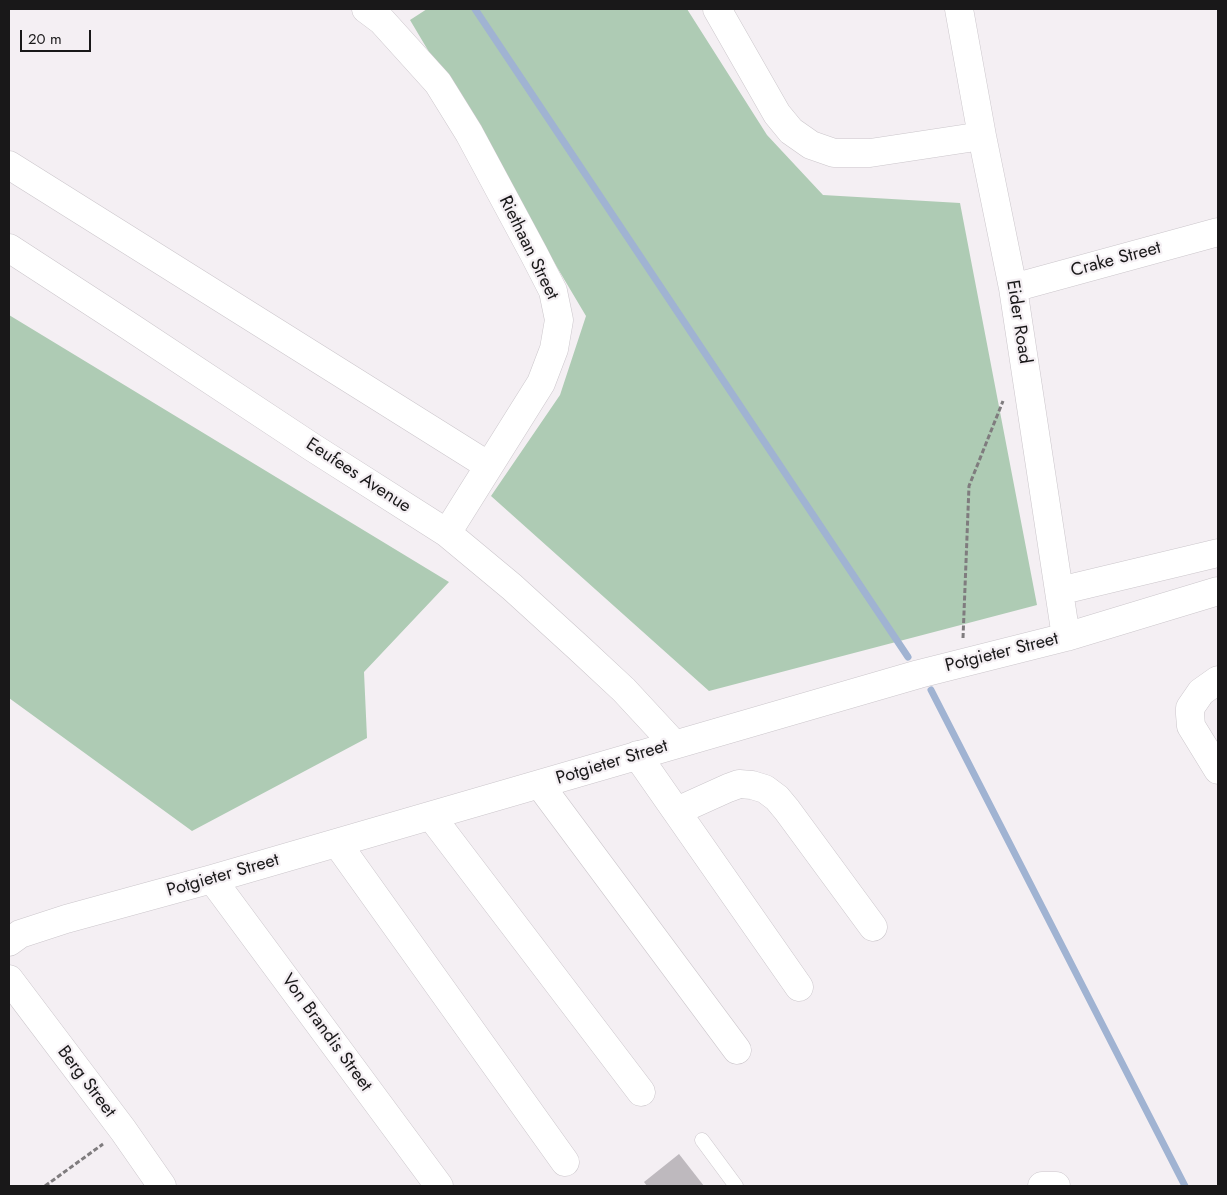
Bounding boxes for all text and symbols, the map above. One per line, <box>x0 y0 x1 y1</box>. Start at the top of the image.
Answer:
scale bar <box>22 20 94 52</box>
text: 20 m <box>28 28 62 50</box>
street label: Riethaan Street <box>494 193 562 303</box>
street label: Crake Street <box>1069 238 1163 282</box>
street label: Eider Road <box>1001 279 1035 365</box>
street label: Eeufees Avenue <box>301 434 415 518</box>
street label: Potgieter Street <box>943 629 1061 677</box>
street label: Potgieter Street <box>553 736 671 790</box>
street label: Potgieter Street <box>164 850 282 902</box>
street label: Von Brandis Street <box>276 970 376 1096</box>
street label: Berg Street <box>52 1042 120 1122</box>

